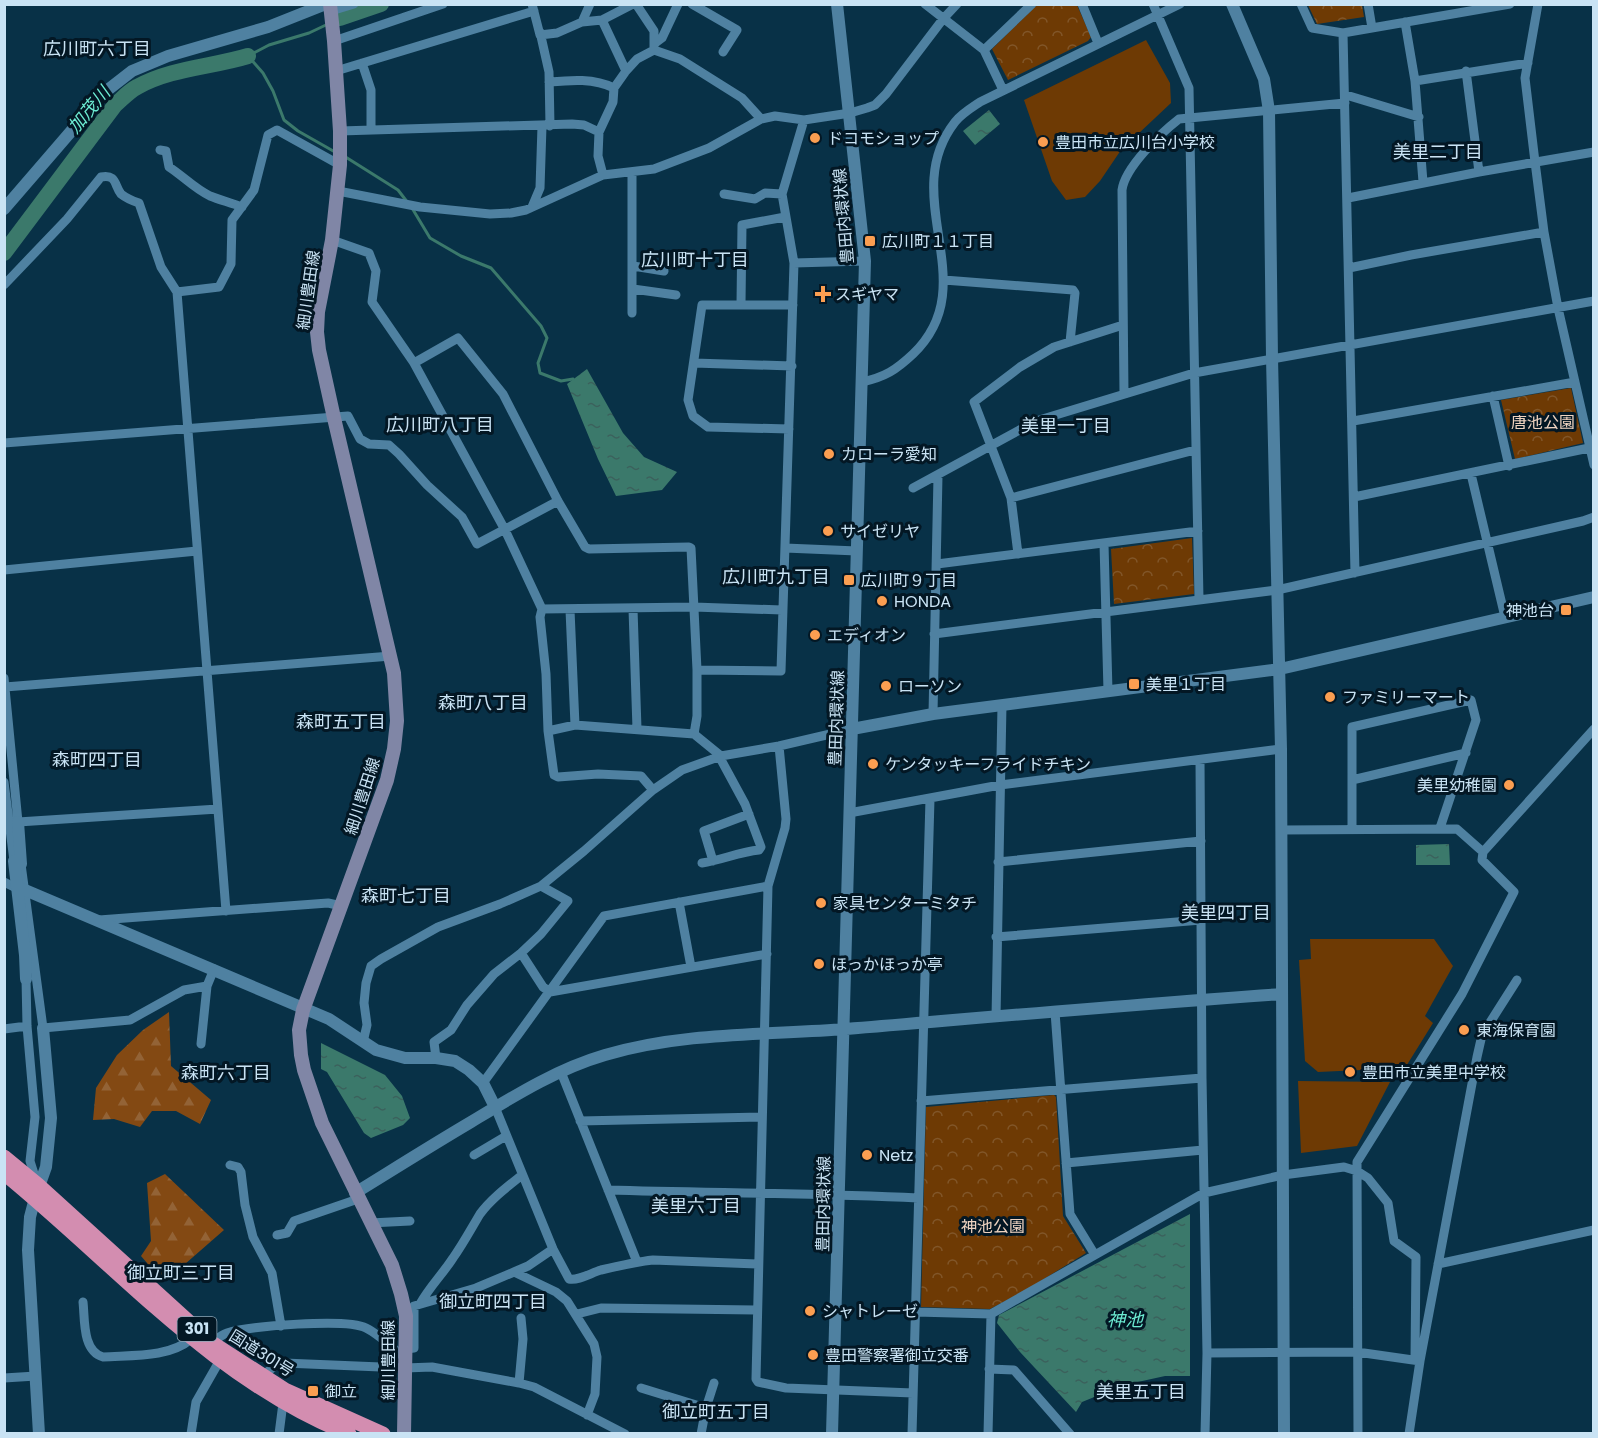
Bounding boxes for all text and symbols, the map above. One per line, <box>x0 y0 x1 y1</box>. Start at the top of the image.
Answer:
district label: 広川町六丁目 <box>43 36 151 61</box>
water label: 加茂川 <box>62 79 117 138</box>
place label: ドコモショップ <box>827 127 939 150</box>
marker: ドコモショップ <box>808 131 822 145</box>
place label: 豊田市立広川台小学校 <box>1055 131 1215 154</box>
marker: 豊田市立広川台小学校 <box>1036 135 1050 149</box>
district label: 美里二丁目 <box>1393 139 1483 164</box>
street label: 豊田内環状線 <box>828 167 859 265</box>
place label: 広川町１１丁目 <box>882 230 994 253</box>
marker: 広川町１１丁目 <box>863 234 877 248</box>
district label: 広川町十丁目 <box>641 247 749 272</box>
street label: 細川豊田線 <box>292 249 325 331</box>
place label: スギヤマ <box>835 283 899 306</box>
marker: スギヤマ <box>816 287 830 301</box>
park label: 唐池公園 <box>1511 411 1575 434</box>
district label: 広川町八丁目 <box>386 412 494 437</box>
district label: 美里一丁目 <box>1021 413 1111 438</box>
place label: カローラ愛知 <box>841 443 937 466</box>
marker: カローラ愛知 <box>822 447 836 461</box>
place label: サイゼリヤ <box>840 520 920 543</box>
marker: サイゼリヤ <box>821 524 835 538</box>
district label: 広川町九丁目 <box>722 564 830 589</box>
place label: 広川町９丁目 <box>861 569 957 592</box>
marker: 広川町９丁目 <box>842 573 856 587</box>
place label: HONDA <box>894 590 951 613</box>
marker: HONDA <box>875 594 889 608</box>
place label: 神池台 <box>1506 599 1554 622</box>
marker: 神池台 <box>1559 603 1573 617</box>
place label: エディオン <box>827 624 906 647</box>
marker: エディオン <box>808 628 822 642</box>
street label: 豊田内環状線 <box>823 670 850 766</box>
place label: 美里１丁目 <box>1146 673 1226 696</box>
place label: ローソン <box>898 675 962 698</box>
marker: 美里１丁目 <box>1127 677 1141 691</box>
marker: ローソン <box>879 679 893 693</box>
place label: ファミリーマート <box>1342 686 1470 709</box>
district label: 森町八丁目 <box>438 690 528 715</box>
marker: ファミリーマート <box>1323 690 1337 704</box>
district label: 森町五丁目 <box>296 709 386 734</box>
district label: 森町四丁目 <box>52 747 142 772</box>
place label: ケンタッキーフライドチキン <box>885 753 1091 776</box>
street label: 細川豊田線 <box>339 755 386 838</box>
marker: ケンタッキーフライドチキン <box>866 757 880 771</box>
place label: 美里幼稚園 <box>1417 774 1497 797</box>
marker: 美里幼稚園 <box>1502 778 1516 792</box>
district label: 森町七丁目 <box>361 883 451 908</box>
place label: 家具センターミタチ <box>833 892 977 915</box>
marker: 家具センターミタチ <box>814 896 828 910</box>
district label: 美里四丁目 <box>1181 900 1271 925</box>
place label: ほっかほっか亭 <box>831 953 943 976</box>
marker: ほっかほっか亭 <box>812 957 826 971</box>
place label: 東海保育園 <box>1476 1019 1556 1042</box>
marker: 東海保育園 <box>1457 1023 1471 1037</box>
district label: 森町六丁目 <box>181 1060 271 1085</box>
place label: 豊田市立美里中学校 <box>1362 1061 1506 1084</box>
marker: 豊田市立美里中学校 <box>1343 1065 1357 1079</box>
place label: Netz <box>879 1144 913 1167</box>
marker: Netz <box>860 1148 874 1162</box>
street label: 豊田内環状線 <box>811 1156 836 1252</box>
district label: 美里六丁目 <box>651 1193 741 1218</box>
park label: 神池公園 <box>961 1215 1025 1238</box>
district label: 御立町三丁目 <box>127 1260 235 1285</box>
district label: 御立町四丁目 <box>439 1289 547 1314</box>
place label: シャトレーゼ <box>822 1300 918 1323</box>
marker: シャトレーゼ <box>803 1304 817 1318</box>
water label: 神池 <box>1107 1307 1145 1332</box>
road number: 301 <box>178 1317 216 1341</box>
street label: 細川豊田線 <box>377 1320 400 1400</box>
street label: 国道301号 <box>225 1324 299 1382</box>
place label: 豊田警察署御立交番 <box>825 1344 969 1367</box>
marker: 豊田警察署御立交番 <box>806 1348 820 1362</box>
district label: 美里五丁目 <box>1096 1379 1186 1404</box>
place label: 御立 <box>325 1380 357 1403</box>
marker: 御立 <box>306 1384 320 1398</box>
district label: 御立町五丁目 <box>662 1399 770 1424</box>

